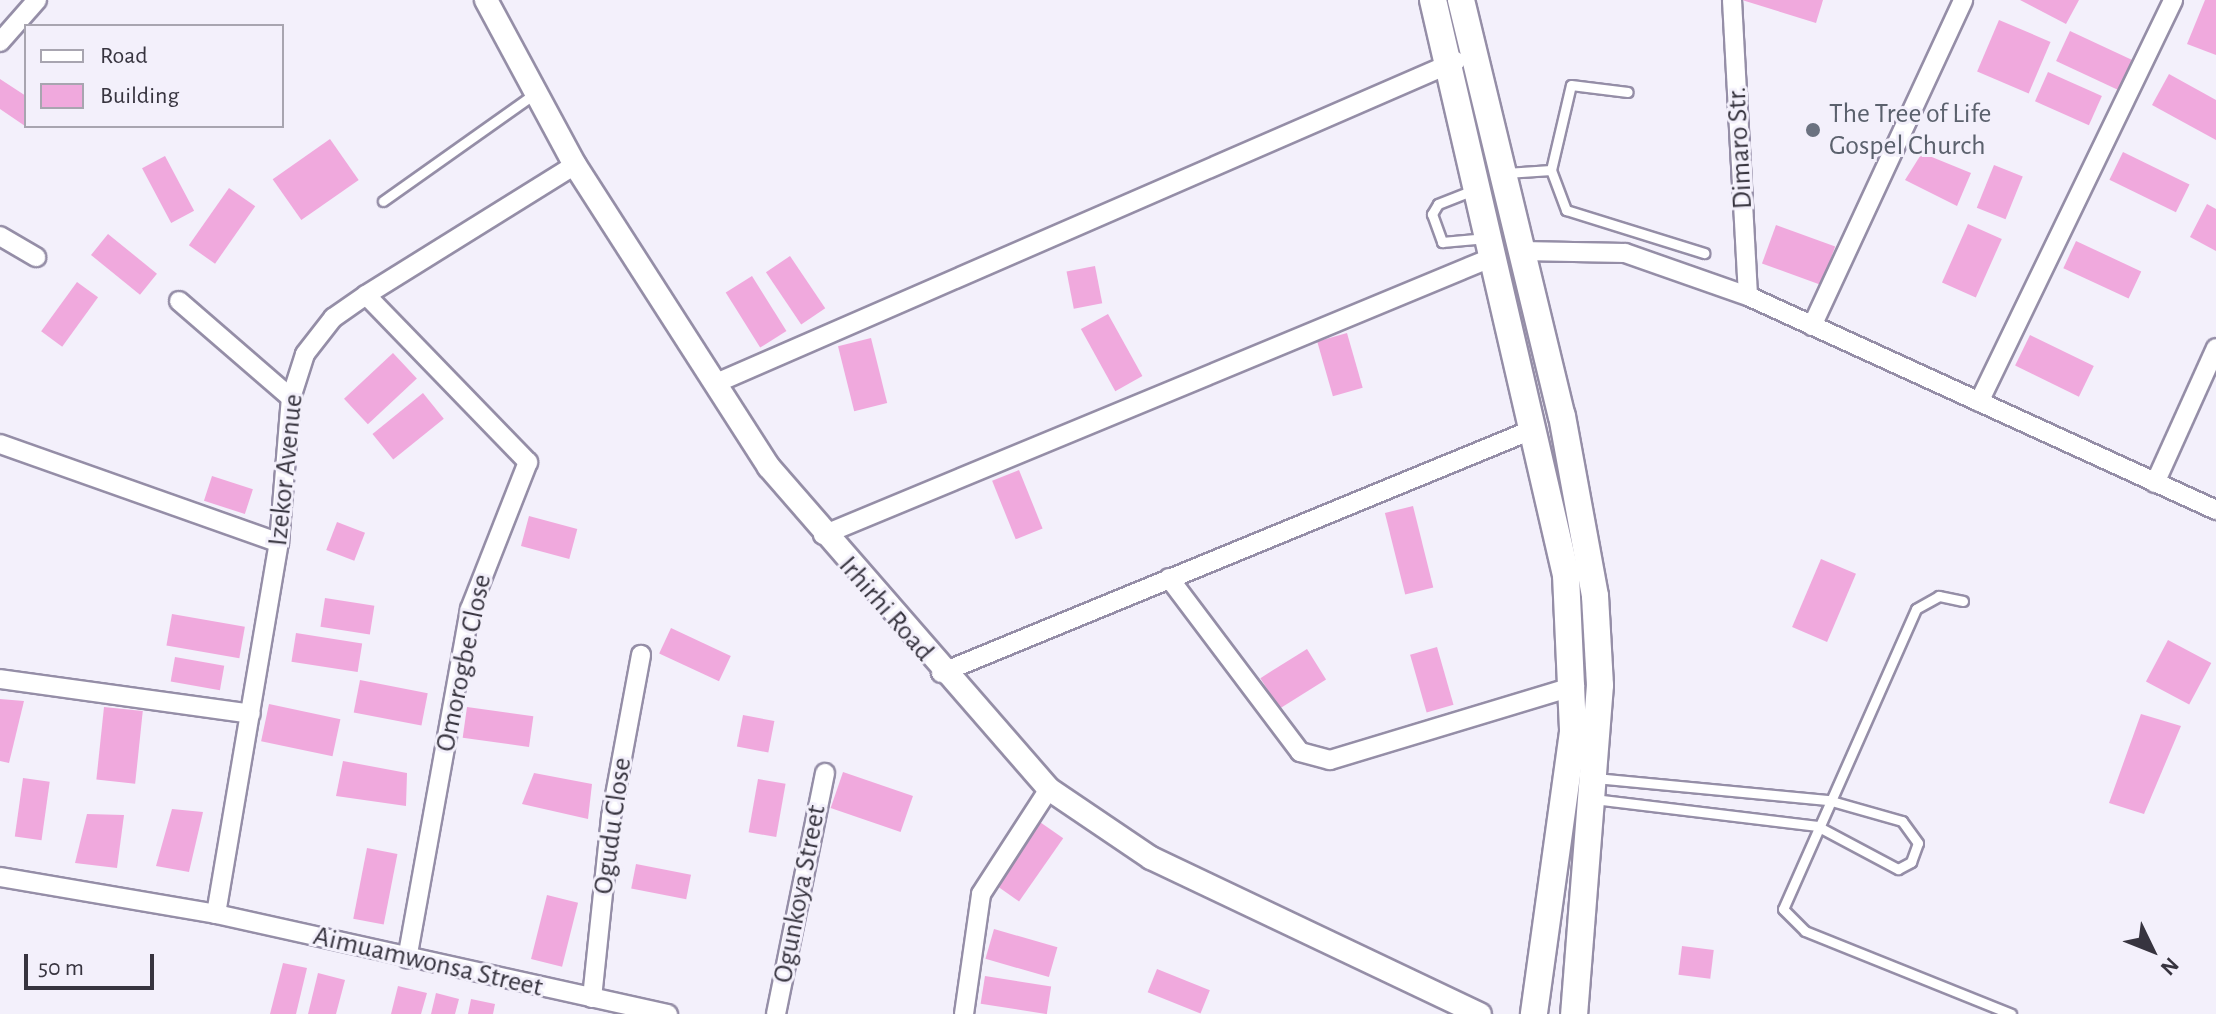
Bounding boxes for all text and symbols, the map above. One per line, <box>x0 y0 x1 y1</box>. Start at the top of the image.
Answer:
legend <box>24 24 284 128</box>
text: Road <box>100 44 148 68</box>
text: Building <box>100 84 179 108</box>
street label: Dimaro Str. <box>1720 86 1760 210</box>
place label: The Tree of Life Gospel Church <box>1829 97 1992 163</box>
marker: The Tree of Life Gospel Church <box>1804 121 1822 139</box>
street label: Izekor Avenue <box>261 392 311 548</box>
street label: Irhirhi Road <box>831 550 941 668</box>
street label: Omorogbe Close <box>429 571 499 755</box>
street label: Ogudu Close <box>587 756 639 896</box>
street label: Ogunkoya Street <box>766 802 834 986</box>
north arrow <box>2112 910 2192 990</box>
street label: Aimuamwonsa Street <box>310 919 546 1005</box>
scale bar <box>28 938 158 988</box>
text: N <box>2156 953 2183 979</box>
text: 50 m <box>38 956 84 980</box>

